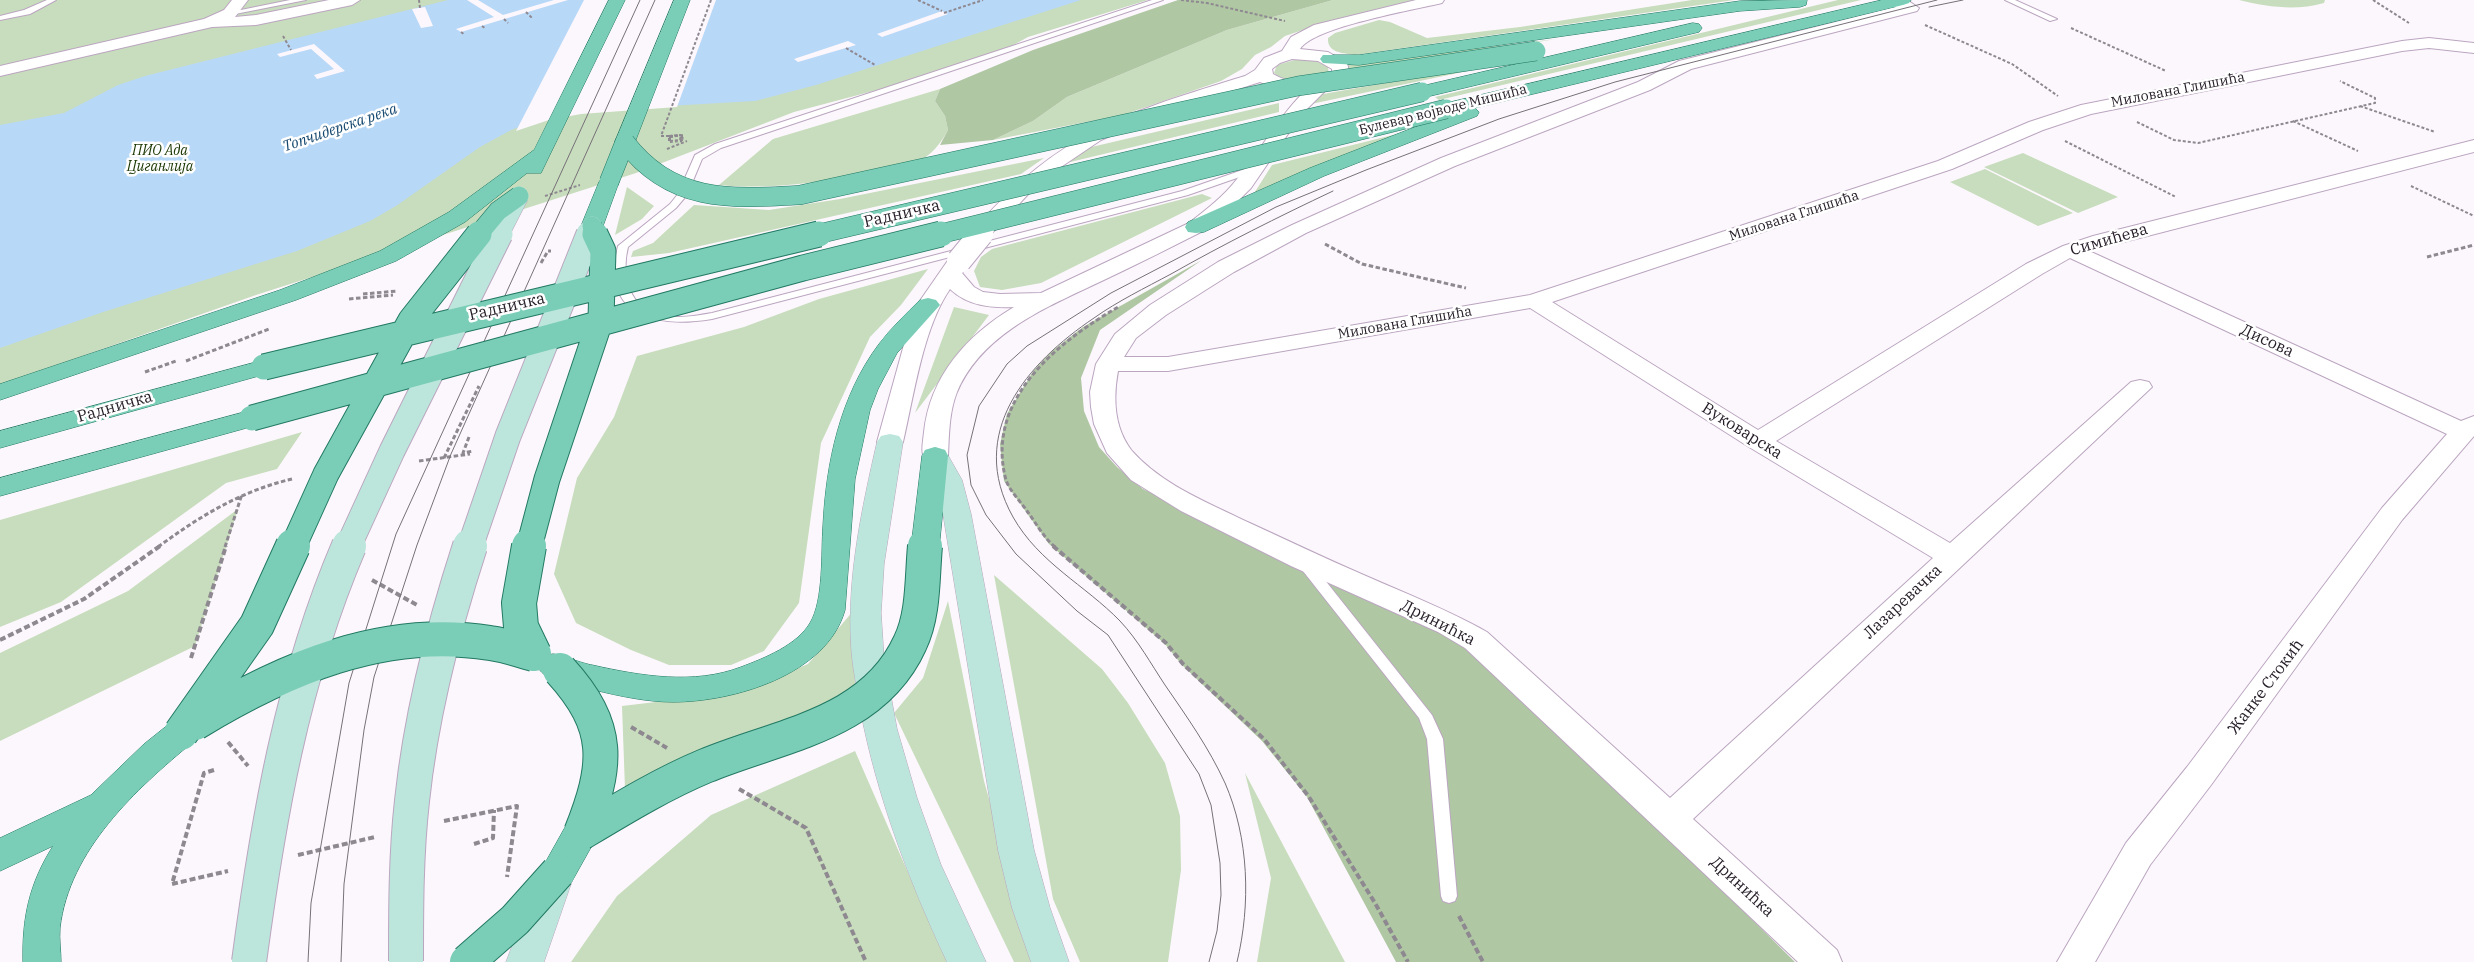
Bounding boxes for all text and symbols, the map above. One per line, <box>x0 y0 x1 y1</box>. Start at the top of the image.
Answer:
street label: Милована Глишића <box>2110 69 2246 111</box>
street label: Булевар војводе Мишића <box>1357 81 1529 139</box>
water label: Топчидерска река <box>280 100 400 156</box>
park label: ПИО Ада Циганлија <box>127 143 193 176</box>
street label: Милована Глишића <box>1727 187 1861 245</box>
street label: Радничка <box>862 196 942 232</box>
street label: Симићева <box>2068 220 2150 260</box>
street label: Радничка <box>467 289 547 325</box>
street label: Милована Глишића <box>1337 303 1473 343</box>
street label: Дисова <box>2237 320 2297 362</box>
street label: Радничка <box>75 387 155 427</box>
street label: Вуковарска <box>1698 399 1786 463</box>
street label: Лазаревачка <box>1860 561 1946 643</box>
street label: Дринићка <box>1398 596 1478 650</box>
street label: Жанке Стокић <box>2224 636 2308 738</box>
street label: Дринићка <box>1706 853 1778 921</box>

